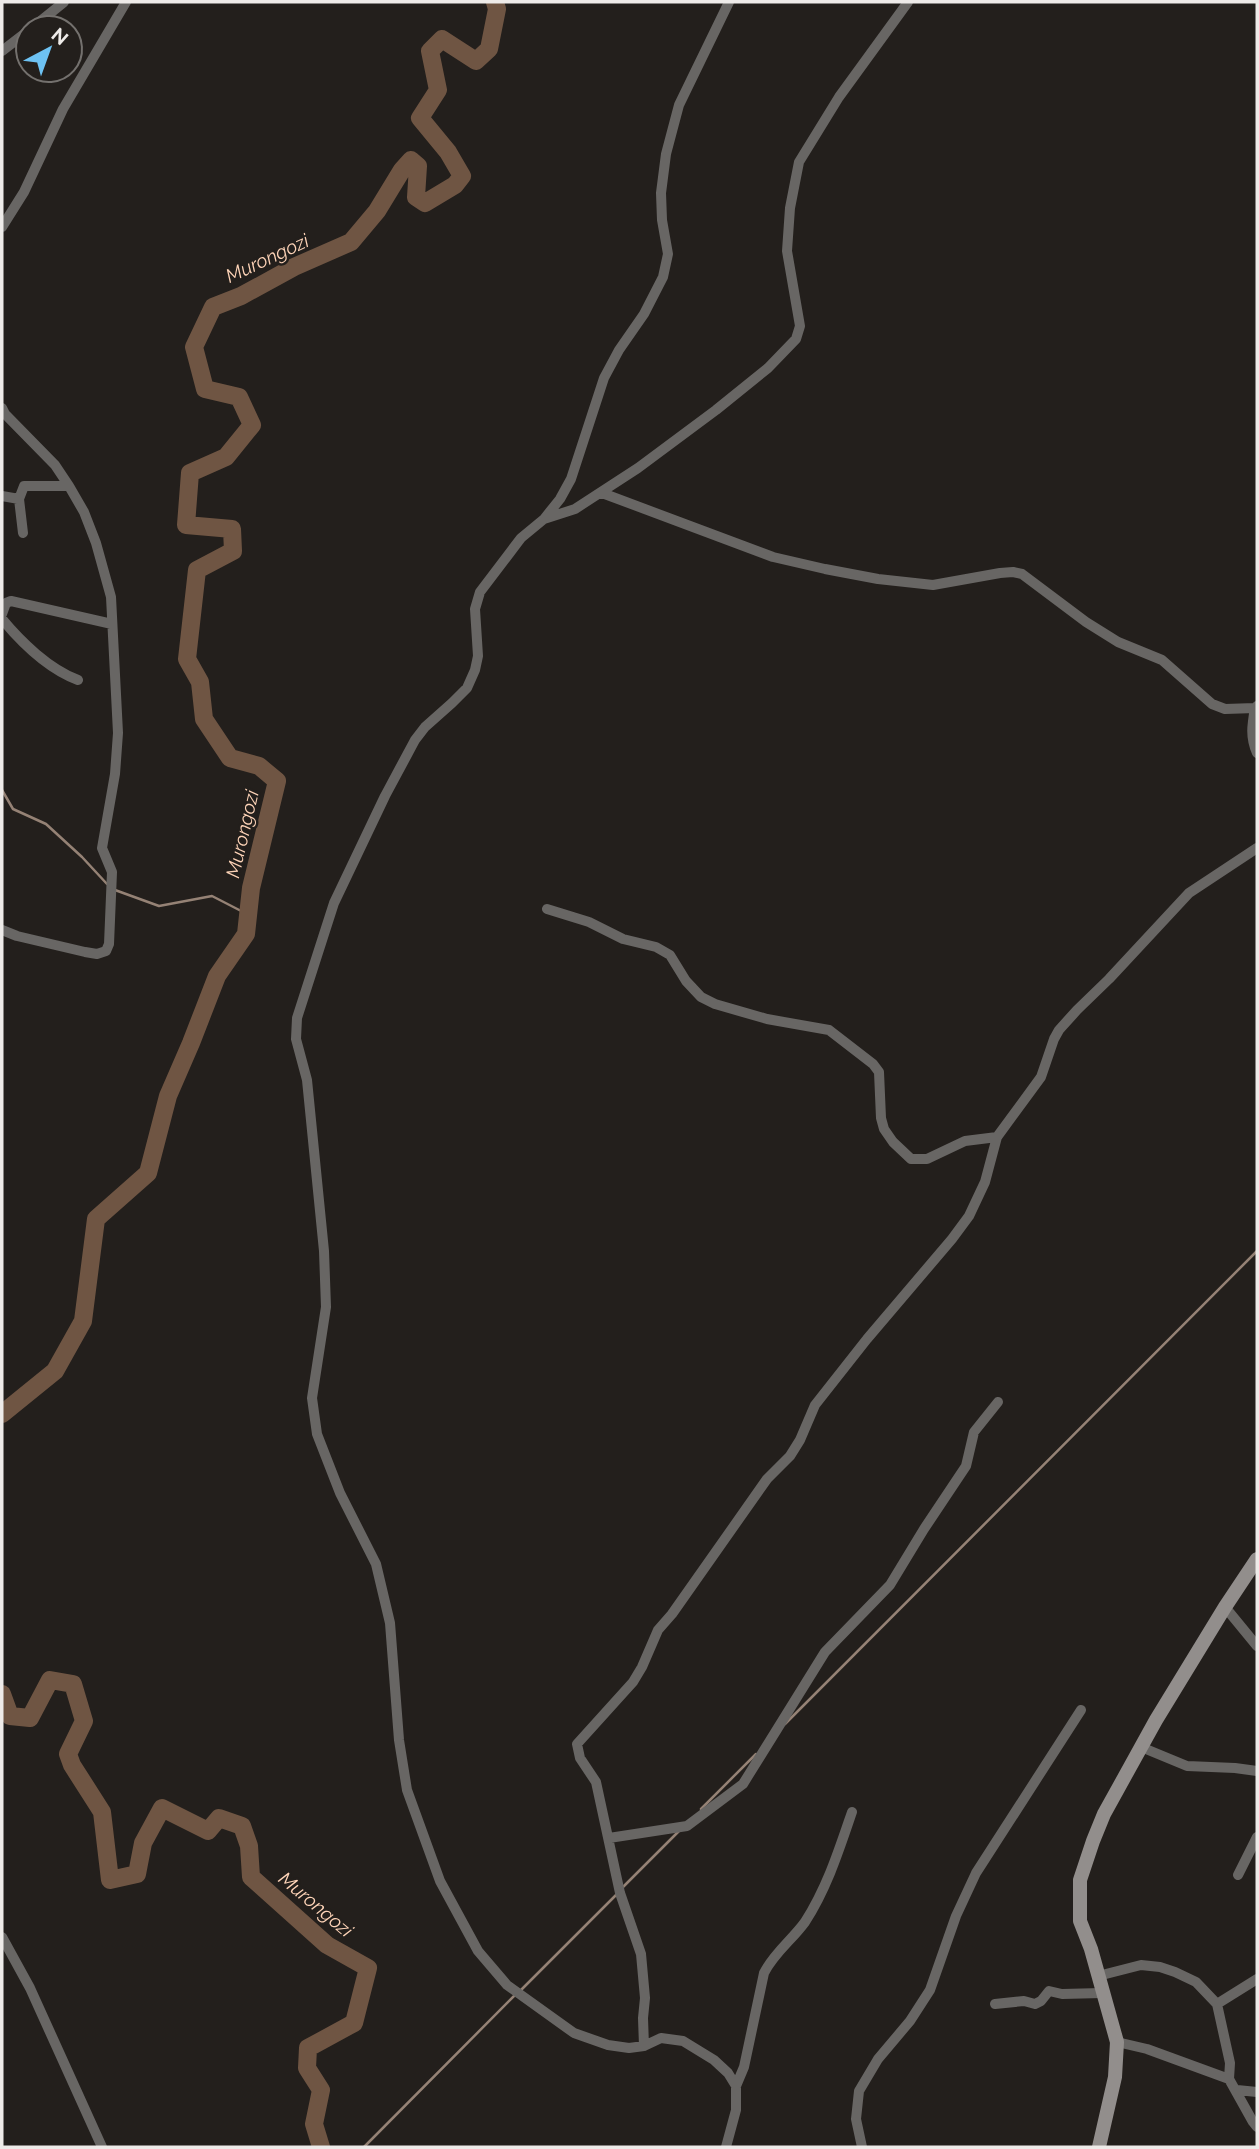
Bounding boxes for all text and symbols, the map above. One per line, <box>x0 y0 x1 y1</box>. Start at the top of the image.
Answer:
north arrow <box>14 14 84 84</box>
text: N <box>47 23 73 49</box>
water label: Murongozi <box>222 229 313 287</box>
water label: Murongozi <box>221 787 263 880</box>
water label: Murongozi <box>275 1867 358 1942</box>

